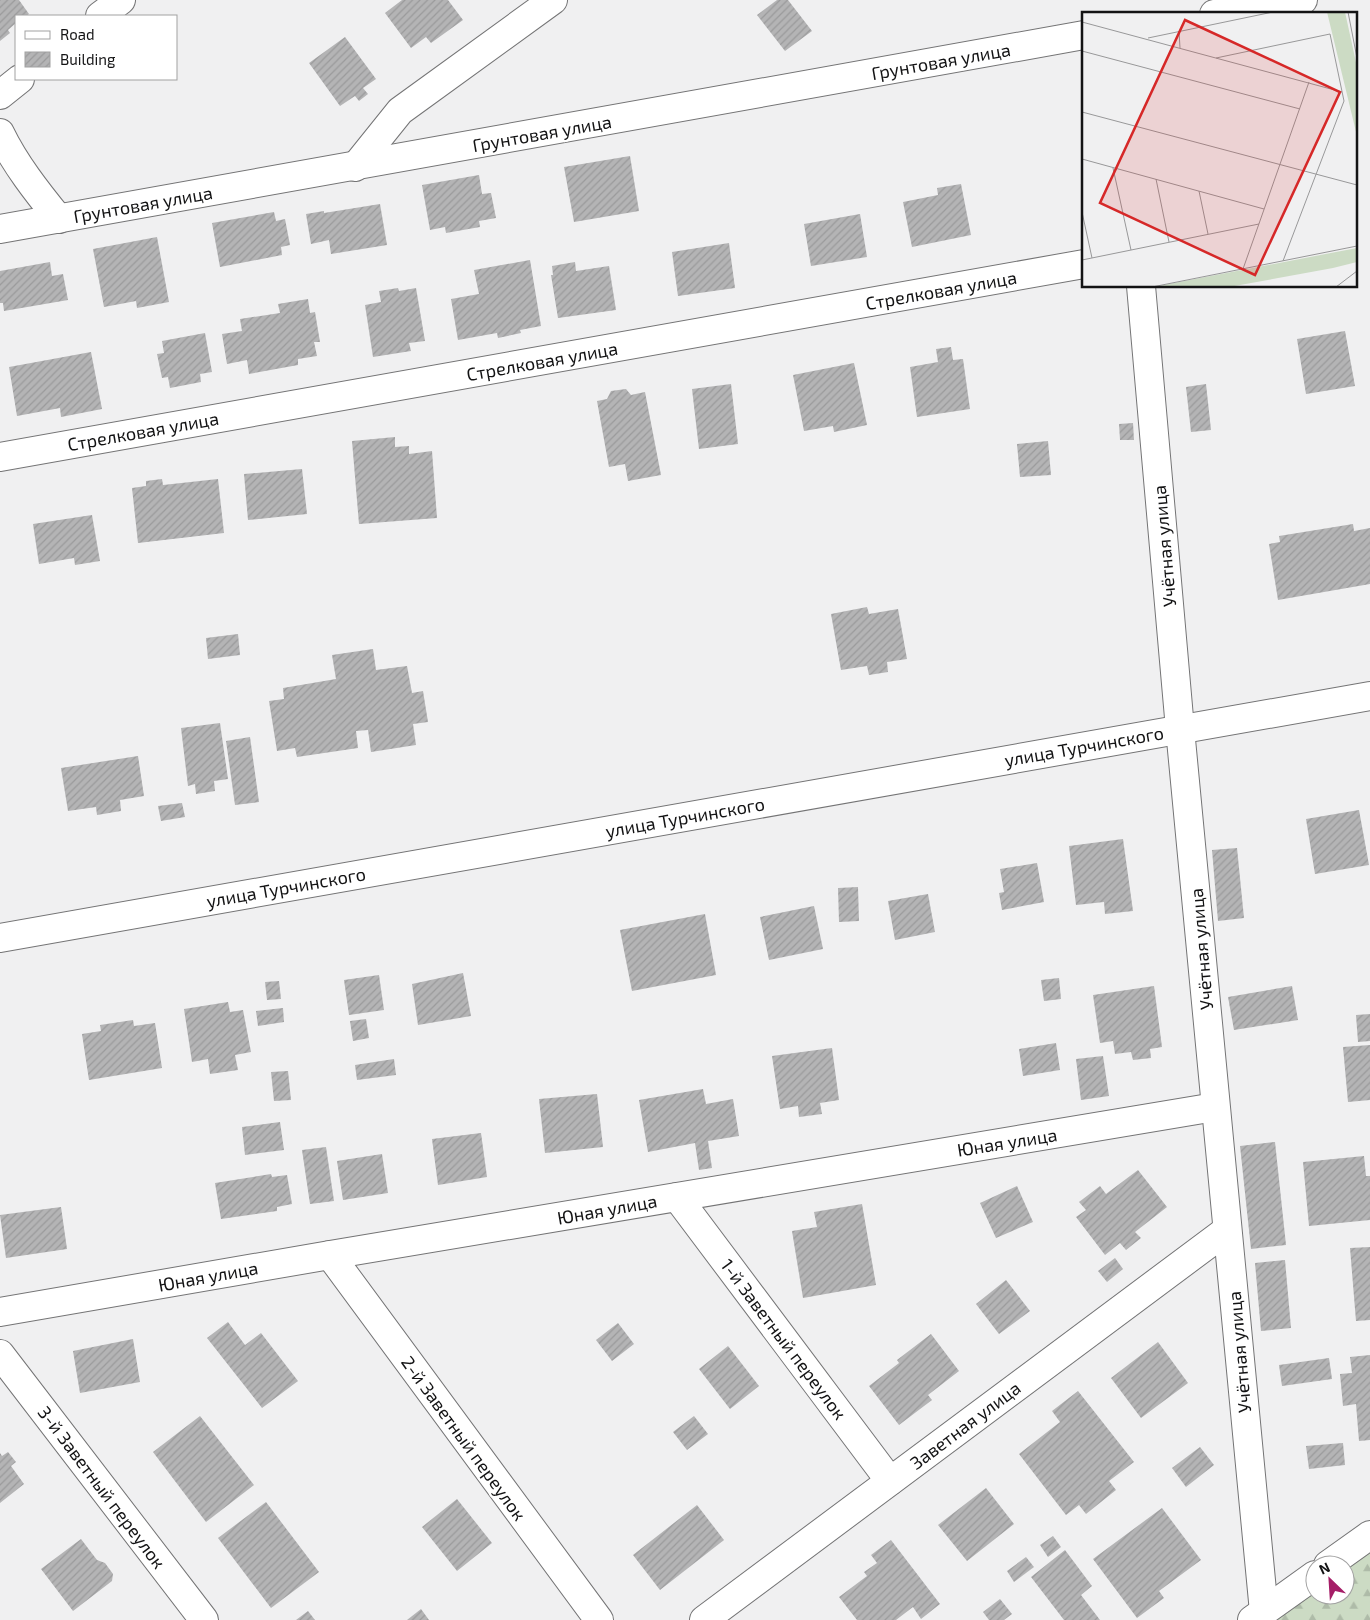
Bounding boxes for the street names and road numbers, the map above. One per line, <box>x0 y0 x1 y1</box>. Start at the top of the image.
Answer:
street label: Грунтовая улица <box>870 38 1012 84</box>
street label: Грунтовая улица <box>471 110 613 156</box>
street label: Грунтовая улица <box>72 181 214 227</box>
street label: Стрелковая улица <box>864 266 1018 314</box>
street label: Стрелковая улица <box>465 337 619 385</box>
street label: Стрелковая улица <box>66 407 220 455</box>
street label: Учётная улица <box>1148 484 1180 608</box>
street label: улица Турчинского <box>1003 721 1165 771</box>
street label: улица Турчинского <box>604 792 766 842</box>
street label: улица Турчинского <box>205 862 367 912</box>
street label: Учётная улица <box>1185 887 1217 1011</box>
street label: Юная улица <box>955 1123 1059 1161</box>
street label: Юная улица <box>555 1189 659 1229</box>
street label: 1-й Заветный переулок <box>717 1254 852 1424</box>
street label: Юная улица <box>156 1256 260 1296</box>
street label: Учётная улица <box>1223 1290 1255 1414</box>
street label: 2-й Заветный переулок <box>397 1351 531 1525</box>
street label: Заветная улица <box>905 1376 1025 1474</box>
street label: 3-й Заветный переулок <box>34 1401 171 1573</box>

